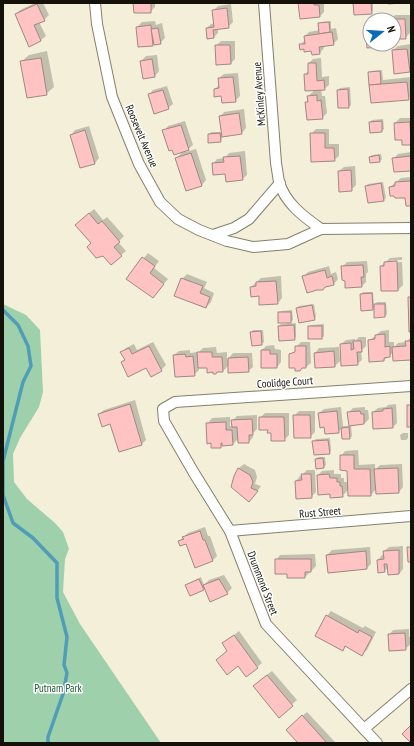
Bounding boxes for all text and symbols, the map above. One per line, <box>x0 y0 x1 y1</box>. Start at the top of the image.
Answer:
north arrow <box>362 12 402 52</box>
text: N <box>384 24 399 34</box>
street label: McKinley Avenue <box>250 61 268 126</box>
street label: Roosevelt Avenue <box>123 103 162 170</box>
street label: Coolidge Court <box>257 373 313 391</box>
street label: Rust Street <box>299 503 341 521</box>
street label: Drummond Street <box>244 549 282 617</box>
park label: Putnam Park <box>34 681 82 695</box>

